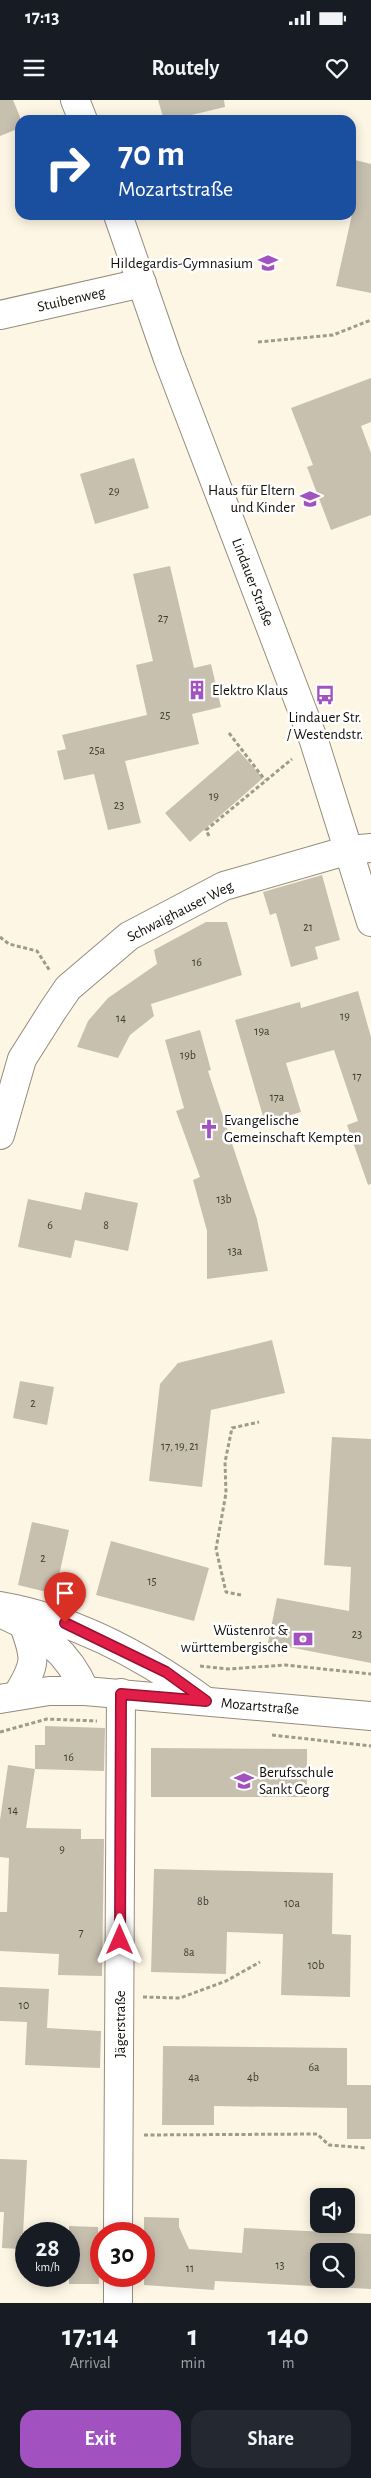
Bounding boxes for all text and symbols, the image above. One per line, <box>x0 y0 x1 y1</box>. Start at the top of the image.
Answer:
text: 17:13 <box>25 8 59 27</box>
icon: menu <box>20 54 48 82</box>
icon: heart <box>323 54 351 82</box>
text: Routely <box>152 57 219 79</box>
icon: right <box>35 135 100 200</box>
text: 70 m <box>118 137 185 172</box>
text: Mozartstraße <box>118 178 233 200</box>
school or university icon: Hildegardis-Gymnasium <box>257 252 279 274</box>
place label: Hildegardis-Gymnasium <box>110 256 253 271</box>
street label: Stuibenweg <box>36 284 107 315</box>
place label: Haus für Eltern und Kinder <box>208 483 295 515</box>
house number: 29 <box>108 485 120 497</box>
school or university icon: Haus für Eltern und Kinder <box>299 488 321 510</box>
street label: Lindauer Straße <box>229 536 276 628</box>
house number: 27 <box>158 612 168 624</box>
building icon: Elektro Klaus <box>186 679 208 701</box>
place label: Elektro Klaus <box>212 683 288 698</box>
bus stop icon: Lindauer Str. / Westendstr. <box>314 684 336 706</box>
house number: 25 <box>160 709 170 721</box>
place label: Lindauer Str. / Westendstr. <box>287 710 363 742</box>
house number: 25a <box>89 744 105 756</box>
house number: 19 <box>209 790 219 802</box>
house number: 23 <box>114 799 124 811</box>
street label: Schwaighauser Weg <box>125 878 236 945</box>
house number: 21 <box>303 921 313 933</box>
house number: 16 <box>192 956 202 968</box>
house number: 19 <box>340 1010 350 1022</box>
house number: 14 <box>116 1012 126 1024</box>
house number: 19a <box>254 1025 270 1037</box>
house number: 19b <box>180 1049 196 1061</box>
house number: 17 <box>352 1070 362 1082</box>
house number: 17a <box>270 1091 285 1103</box>
place label: Evangelische Gemeinschaft Kempten <box>224 1113 361 1145</box>
church icon: Evangelische Gemeinschaft Kempten <box>198 1118 220 1140</box>
house number: 13b <box>216 1193 232 1205</box>
house number: 6 <box>47 1219 53 1231</box>
house number: 8 <box>103 1219 109 1231</box>
house number: 13a <box>228 1245 243 1257</box>
house number: 2 <box>30 1397 36 1409</box>
house number: 17, 19, 21 <box>161 1440 199 1452</box>
house number: 2 <box>40 1552 46 1564</box>
pin <box>44 1572 86 1623</box>
house number: 15 <box>147 1575 157 1587</box>
icon: arrive <box>51 1579 79 1607</box>
place label: Wüstenrot & württembergische <box>181 1623 289 1655</box>
bank icon: Wüstenrot & württembergische <box>292 1628 314 1650</box>
house number: 23 <box>352 1628 362 1640</box>
street label: Mozartstraße <box>220 1696 300 1717</box>
house number: 16 <box>64 1751 74 1763</box>
place label: Berufsschule Sankt Georg <box>259 1765 334 1797</box>
school or university icon: Berufsschule Sankt Georg <box>233 1770 255 1792</box>
house number: 14 <box>8 1804 18 1816</box>
house number: 9 <box>59 1843 65 1855</box>
house number: 8b <box>197 1895 209 1907</box>
house number: 10a <box>284 1897 300 1909</box>
position arrow <box>93 1913 145 1965</box>
house number: 7 <box>78 1926 84 1938</box>
house number: 8a <box>183 1946 195 1958</box>
house number: 10b <box>308 1959 324 1971</box>
street label: Jägerstraße <box>113 1990 128 2058</box>
house number: 10 <box>19 1999 29 2011</box>
house number: 6a <box>308 2061 320 2073</box>
house number: 4a <box>188 2071 200 2083</box>
house number: 4b <box>247 2071 259 2083</box>
map controls <box>310 2188 355 2288</box>
button: sound <box>310 2188 355 2233</box>
speed limit sign: 30 <box>90 2222 155 2287</box>
text: 28 <box>35 2236 60 2261</box>
button: search <box>310 2243 355 2288</box>
house number: 13 <box>275 2259 285 2271</box>
text: km/h <box>35 2261 60 2273</box>
house number: 11 <box>186 2262 194 2274</box>
text: 17:14 <box>62 2321 119 2351</box>
text: 1 <box>188 2321 198 2351</box>
text: 140 <box>267 2321 309 2351</box>
text: Arrival <box>70 2355 111 2371</box>
text: min <box>181 2355 205 2371</box>
text: m <box>282 2355 295 2371</box>
button: Exit <box>20 2410 181 2468</box>
button: Share <box>191 2410 351 2468</box>

